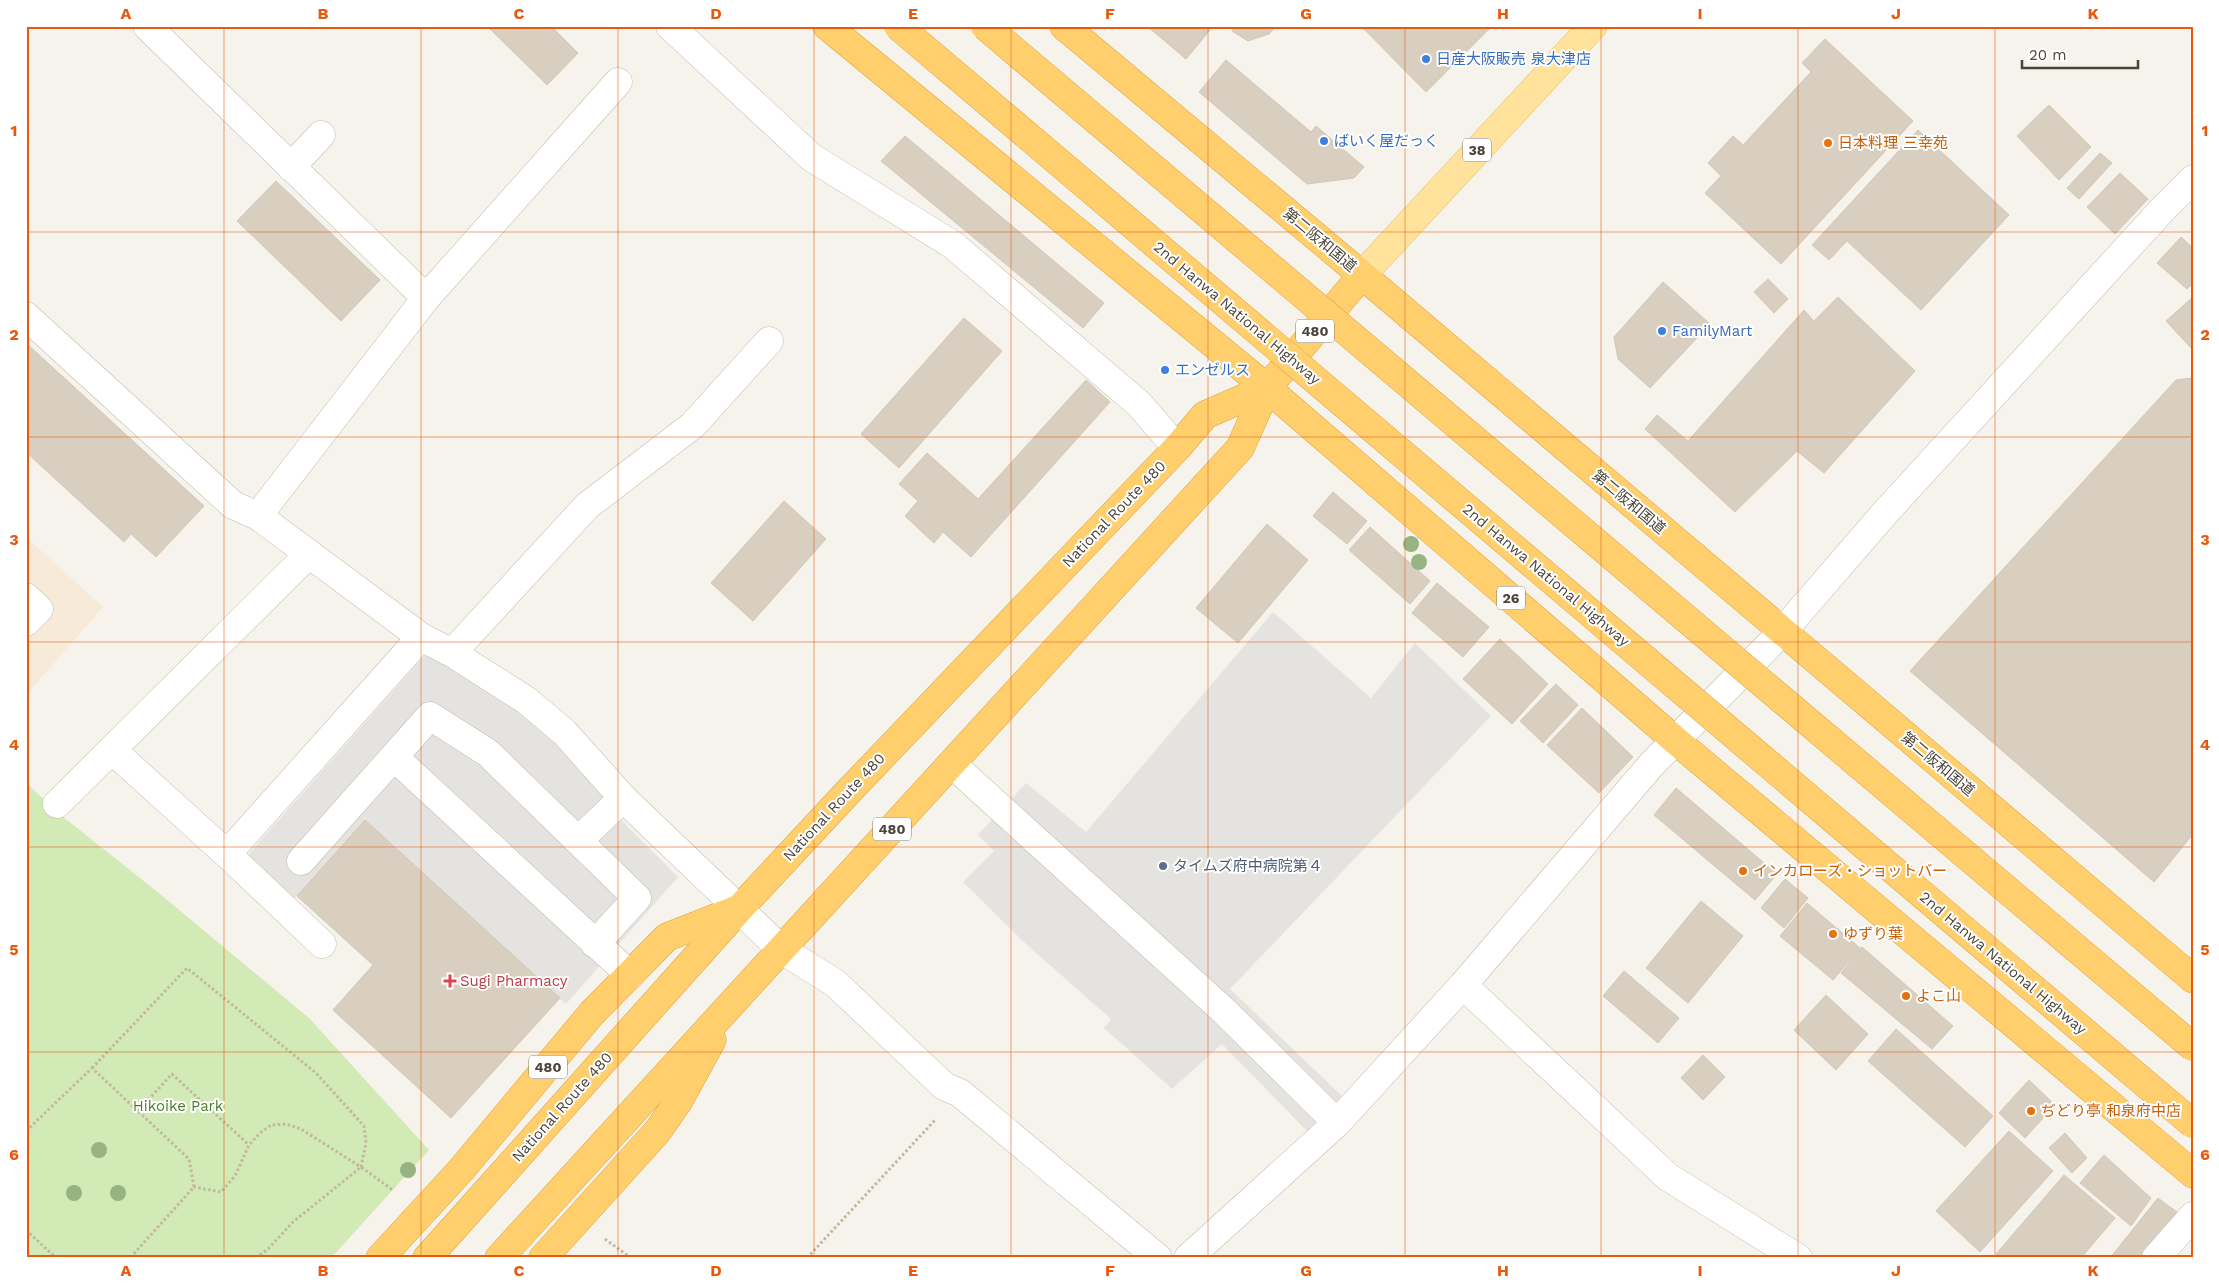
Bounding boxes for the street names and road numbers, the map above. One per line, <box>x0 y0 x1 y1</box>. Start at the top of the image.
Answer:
road number: 38 <box>1463 138 1491 162</box>
street label: 第二阪和国道 <box>1280 204 1360 276</box>
street label: 2nd Hanwa National Highway <box>1150 238 1324 388</box>
road number: 480 <box>1296 320 1334 342</box>
street label: National Route 480 <box>1059 457 1169 571</box>
street label: 第二阪和国道 <box>1589 466 1669 538</box>
street label: 2nd Hanwa National Highway <box>1459 500 1633 650</box>
road number: 26 <box>1497 586 1525 610</box>
street label: 第二阪和国道 <box>1898 728 1978 800</box>
street label: National Route 480 <box>779 749 889 865</box>
road number: 480 <box>873 818 911 841</box>
street label: 2nd Hanwa National Highway <box>1916 888 2090 1038</box>
street label: National Route 480 <box>508 1049 616 1165</box>
road number: 480 <box>529 1056 567 1078</box>

